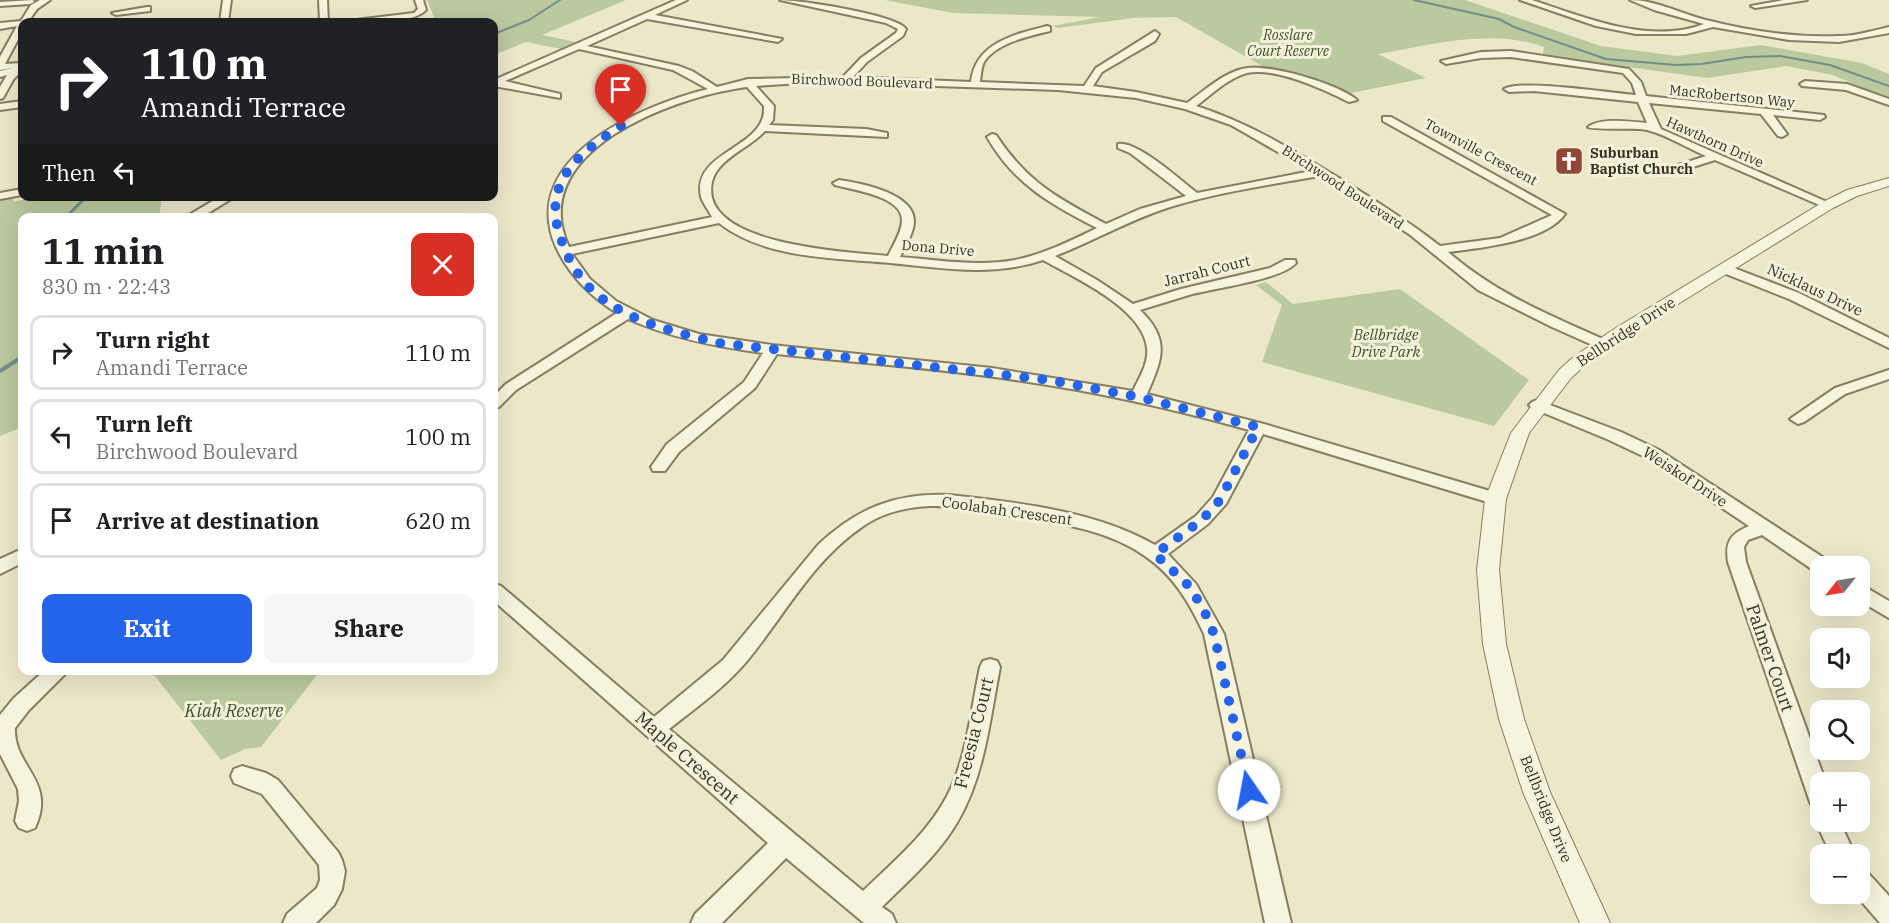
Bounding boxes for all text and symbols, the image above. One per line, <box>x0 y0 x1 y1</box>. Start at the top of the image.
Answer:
park label: Rosslare Court Reserve <box>1247 26 1330 60</box>
text: 110 m <box>141 36 267 91</box>
icon: right <box>42 42 120 120</box>
pin <box>595 64 646 126</box>
street label: Birchwood Boulevard <box>791 70 934 92</box>
icon: arrive <box>604 73 637 106</box>
street label: MacRobertson Way <box>1668 80 1796 112</box>
text: Amandi Terrace <box>141 89 346 124</box>
street label: Hawthorn Drive <box>1663 112 1767 172</box>
street label: Townville Crescent <box>1422 115 1540 189</box>
street label: Birchwood Boulevard <box>1279 141 1408 233</box>
place label: Suburban Baptist Church <box>1590 144 1693 178</box>
church icon: Suburban Baptist Church <box>1553 145 1585 177</box>
icon: left <box>108 156 141 189</box>
text: Then <box>42 158 96 187</box>
text: 11 min <box>42 227 164 274</box>
button: close <box>411 233 474 296</box>
street label: Dona Drive <box>901 236 975 260</box>
street label: Jarrah Court <box>1162 251 1252 290</box>
street label: Nicklaus Drive <box>1764 259 1866 320</box>
text: 830 m · 22:43 <box>42 273 171 300</box>
street label: Bellbridge Drive <box>1573 293 1679 371</box>
text: Turn right <box>96 325 210 354</box>
park label: Bellbridge Drive Park <box>1351 325 1420 361</box>
icon: right <box>45 336 78 369</box>
text: 110 m <box>405 338 471 367</box>
text: Amandi Terrace <box>96 354 248 381</box>
text: Turn left <box>96 409 192 438</box>
icon: left <box>45 420 78 453</box>
text: 100 m <box>405 422 471 451</box>
text: Birchwood Boulevard <box>96 438 298 465</box>
street label: Weiskof Drive <box>1639 442 1731 511</box>
street label: Coolabah Crescent <box>941 492 1073 529</box>
icon: arrive <box>45 504 78 537</box>
text: Arrive at destination <box>96 506 319 535</box>
text: 620 m <box>405 506 471 535</box>
north arrow <box>1810 556 1870 616</box>
map controls <box>1810 556 1870 904</box>
button: Exit <box>42 594 252 663</box>
button: Share <box>264 594 474 663</box>
street label: Palmer Court <box>1741 601 1800 715</box>
button: sound <box>1810 628 1870 688</box>
street label: Freesia Court <box>949 675 998 791</box>
park label: Kiah Reserve <box>184 699 283 722</box>
button: search <box>1810 700 1870 760</box>
street label: Maple Crescent <box>631 706 744 809</box>
street label: Bellbridge Drive <box>1516 752 1577 865</box>
position arrow <box>1217 758 1281 822</box>
button: + <box>1810 772 1870 832</box>
button: − <box>1810 844 1870 904</box>

